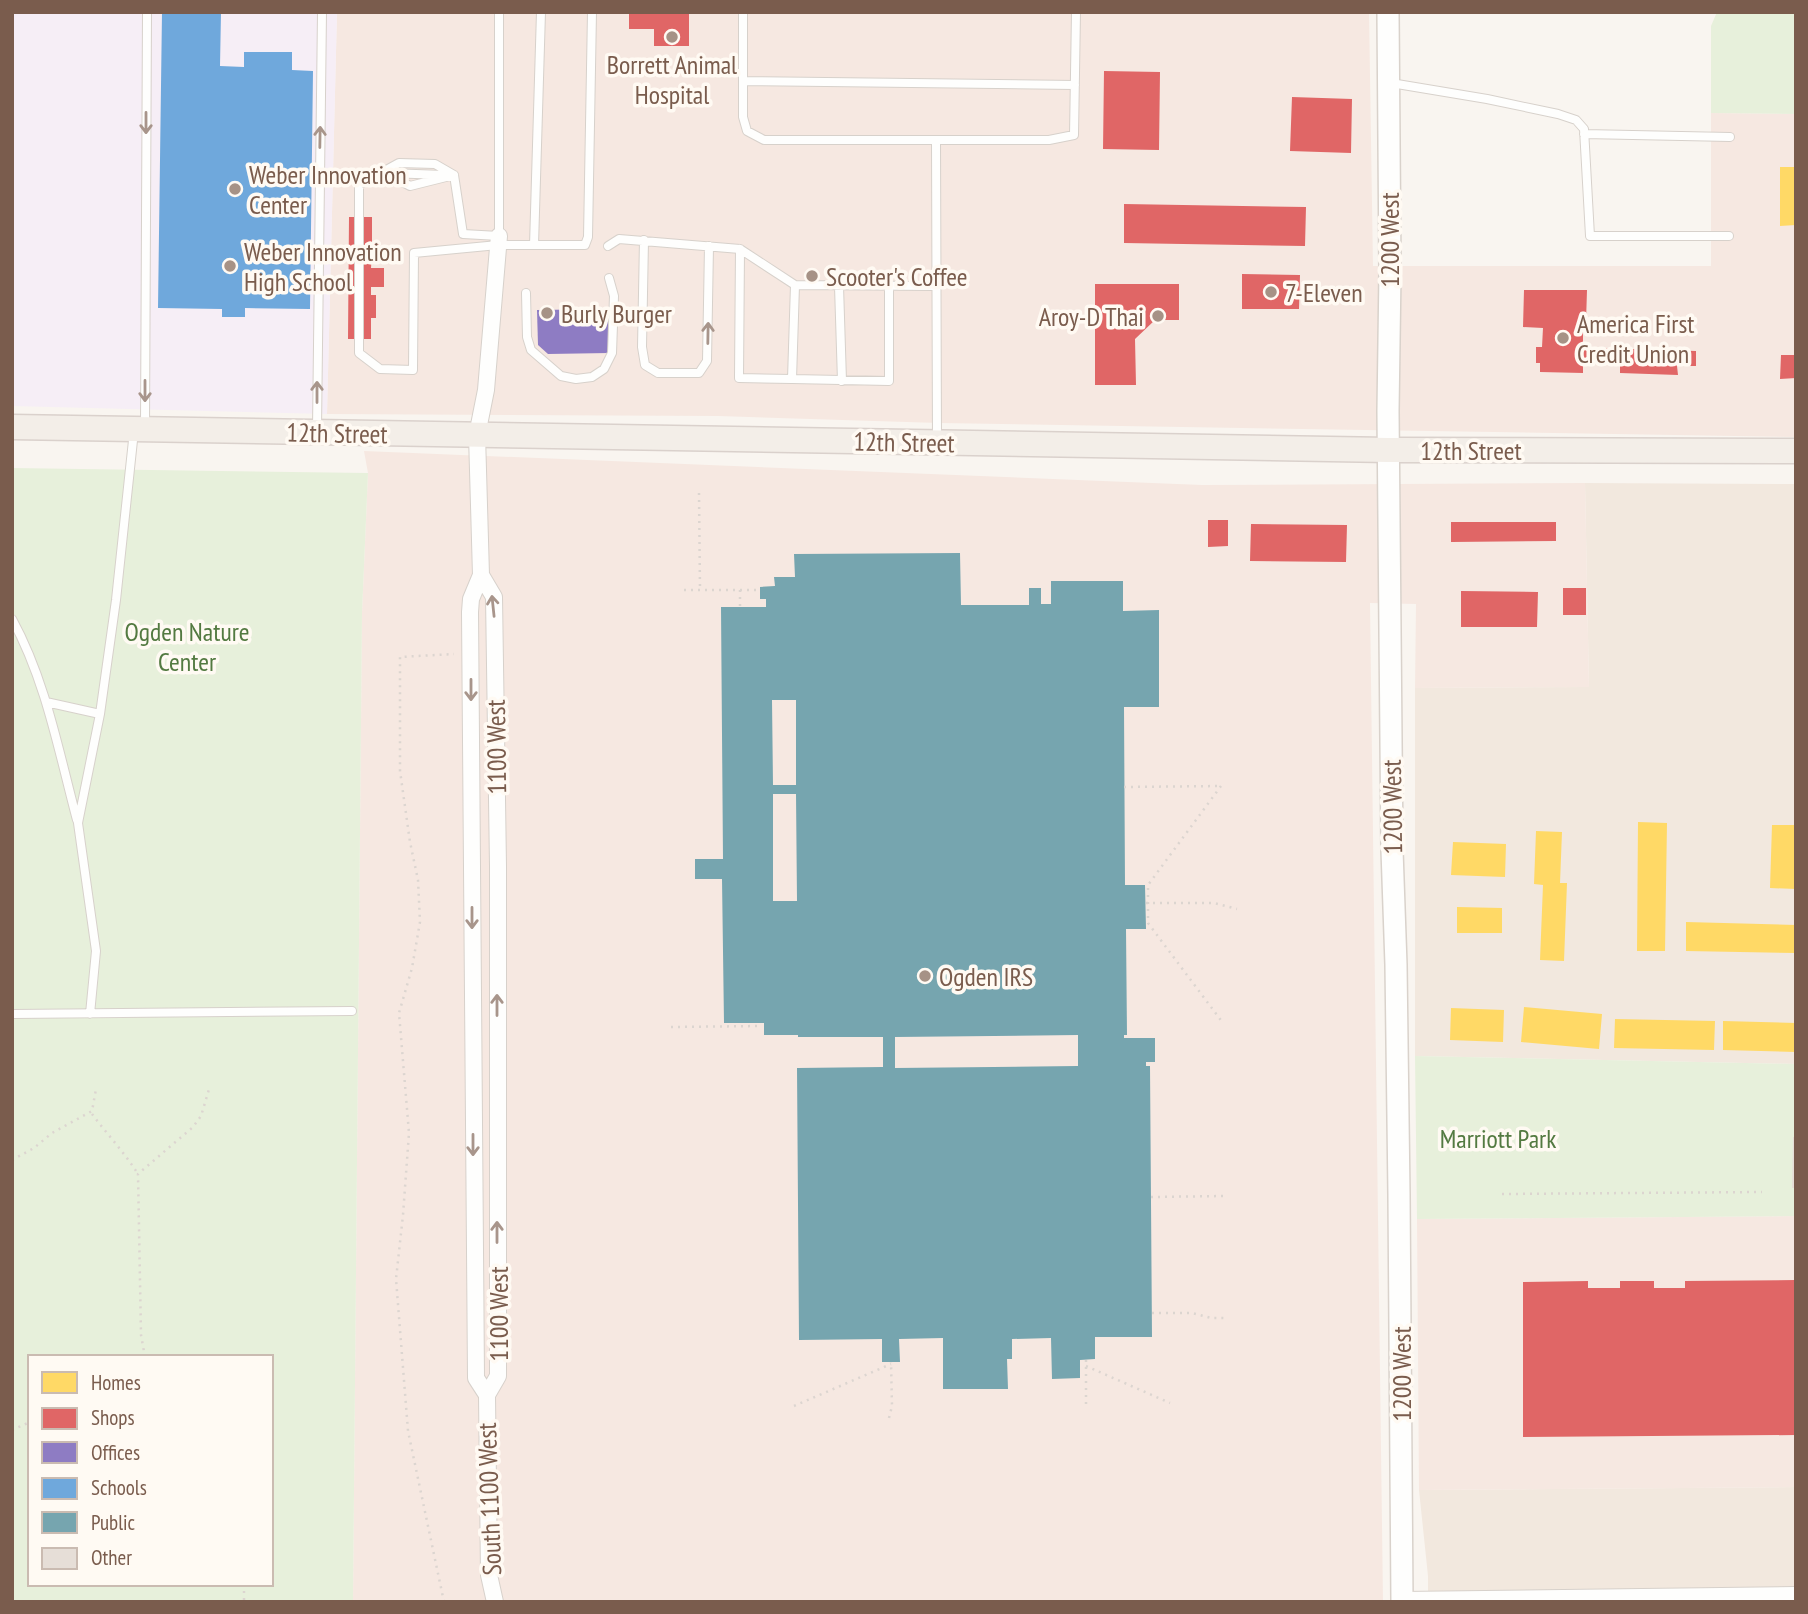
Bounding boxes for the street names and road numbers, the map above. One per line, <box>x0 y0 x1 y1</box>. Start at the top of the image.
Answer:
street label: 1200 West <box>1373 192 1406 288</box>
street label: 12th Street <box>286 416 388 450</box>
street label: 12th Street <box>853 425 955 459</box>
street label: 12th Street <box>1420 434 1522 467</box>
street label: 1100 West <box>479 699 513 795</box>
street label: 1200 West <box>1375 759 1409 855</box>
street label: 1100 West <box>482 1266 515 1362</box>
street label: 1200 West <box>1385 1326 1418 1422</box>
street label: South 1100 West <box>470 1422 508 1576</box>

